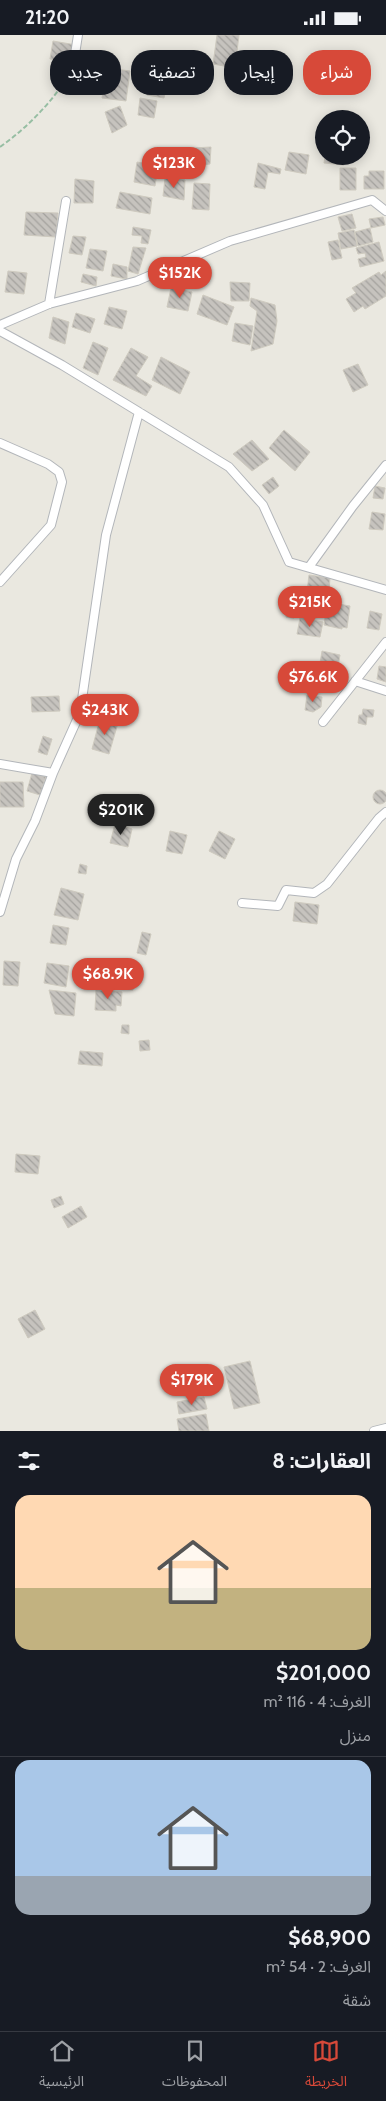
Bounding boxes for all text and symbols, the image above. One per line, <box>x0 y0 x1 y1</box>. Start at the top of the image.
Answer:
text: 21:20 <box>25 6 70 29</box>
chip: جديد <box>50 50 121 95</box>
chip: تصفية <box>131 50 214 95</box>
chip: إيجار <box>224 50 293 95</box>
chip: شراء <box>303 50 371 95</box>
map controls <box>315 110 370 165</box>
button: locate <box>315 110 370 165</box>
pin: $123K <box>139 147 209 189</box>
text: $123K <box>153 153 195 172</box>
pin: $152K <box>145 257 215 299</box>
text: $152K <box>159 263 201 282</box>
pin: $215K <box>275 585 345 628</box>
text: $215K <box>289 592 331 611</box>
pin: $76.6K <box>272 661 354 703</box>
text: $76.6K <box>289 667 337 686</box>
pin: $243K <box>70 693 140 736</box>
text: $243K <box>82 700 128 719</box>
pin: $201K <box>86 793 156 836</box>
text: $201K <box>99 800 143 819</box>
pin: $68.9K <box>67 957 149 1000</box>
text: $68.9K <box>83 964 133 983</box>
pin: $179K <box>157 1363 227 1406</box>
text: $179K <box>171 1370 213 1389</box>
icon: filters <box>15 1447 43 1475</box>
text: العقارات: 8 <box>272 1448 371 1473</box>
icon: home <box>148 1527 238 1617</box>
text: $201,000 <box>276 1660 371 1685</box>
text: الغرف: 4 · 116 m² <box>263 1692 371 1711</box>
text: منزل <box>340 1726 371 1745</box>
icon: home <box>148 1793 238 1883</box>
text: $68,900 <box>288 1925 371 1950</box>
text: الغرف: 2 · 54 m² <box>266 1957 371 1976</box>
text: شقة <box>343 1991 371 2010</box>
tab: الرئيسية <box>39 2037 84 2096</box>
tab: المحفوظات <box>162 2037 227 2096</box>
tab: الخريطة <box>305 2037 347 2096</box>

